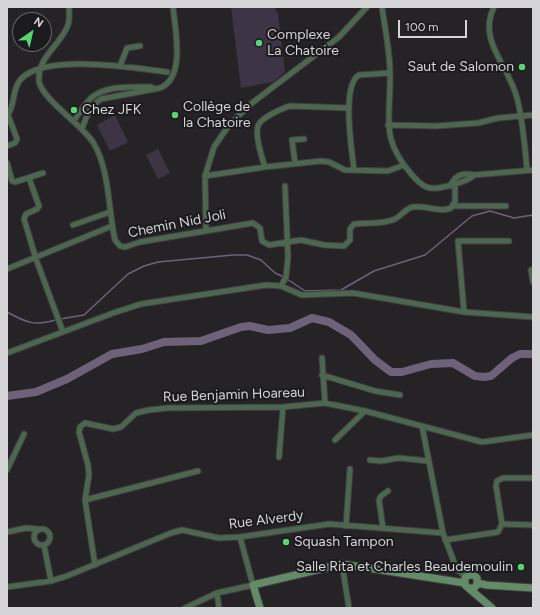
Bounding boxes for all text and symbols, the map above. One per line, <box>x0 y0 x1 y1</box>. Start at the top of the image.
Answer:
north arrow <box>12 12 52 52</box>
scale bar <box>400 12 469 38</box>
text: N <box>31 15 46 30</box>
text: 100 m <box>405 20 439 34</box>
place label: Complexe La Chatoire <box>267 27 339 60</box>
marker: Complexe La Chatoire <box>254 38 264 48</box>
place label: Saut de Salomon <box>408 59 514 75</box>
marker: Saut de Salomon <box>517 62 527 72</box>
place label: Collège de la Chatoire <box>183 99 251 132</box>
place label: Chez JFK <box>82 102 141 118</box>
marker: Chez JFK <box>69 105 79 115</box>
marker: Collège de la Chatoire <box>170 110 180 120</box>
street label: Chemin Nid Joli <box>127 206 227 242</box>
street label: Rue Benjamin Hoareau <box>163 384 305 406</box>
street label: Rue Alverdy <box>228 507 304 533</box>
place label: Squash Tampon <box>294 534 394 550</box>
marker: Squash Tampon <box>281 537 291 547</box>
place label: Salle Rita et Charles Beaudemoulin <box>296 559 513 575</box>
marker: Salle Rita et Charles Beaudemoulin <box>516 562 526 572</box>

